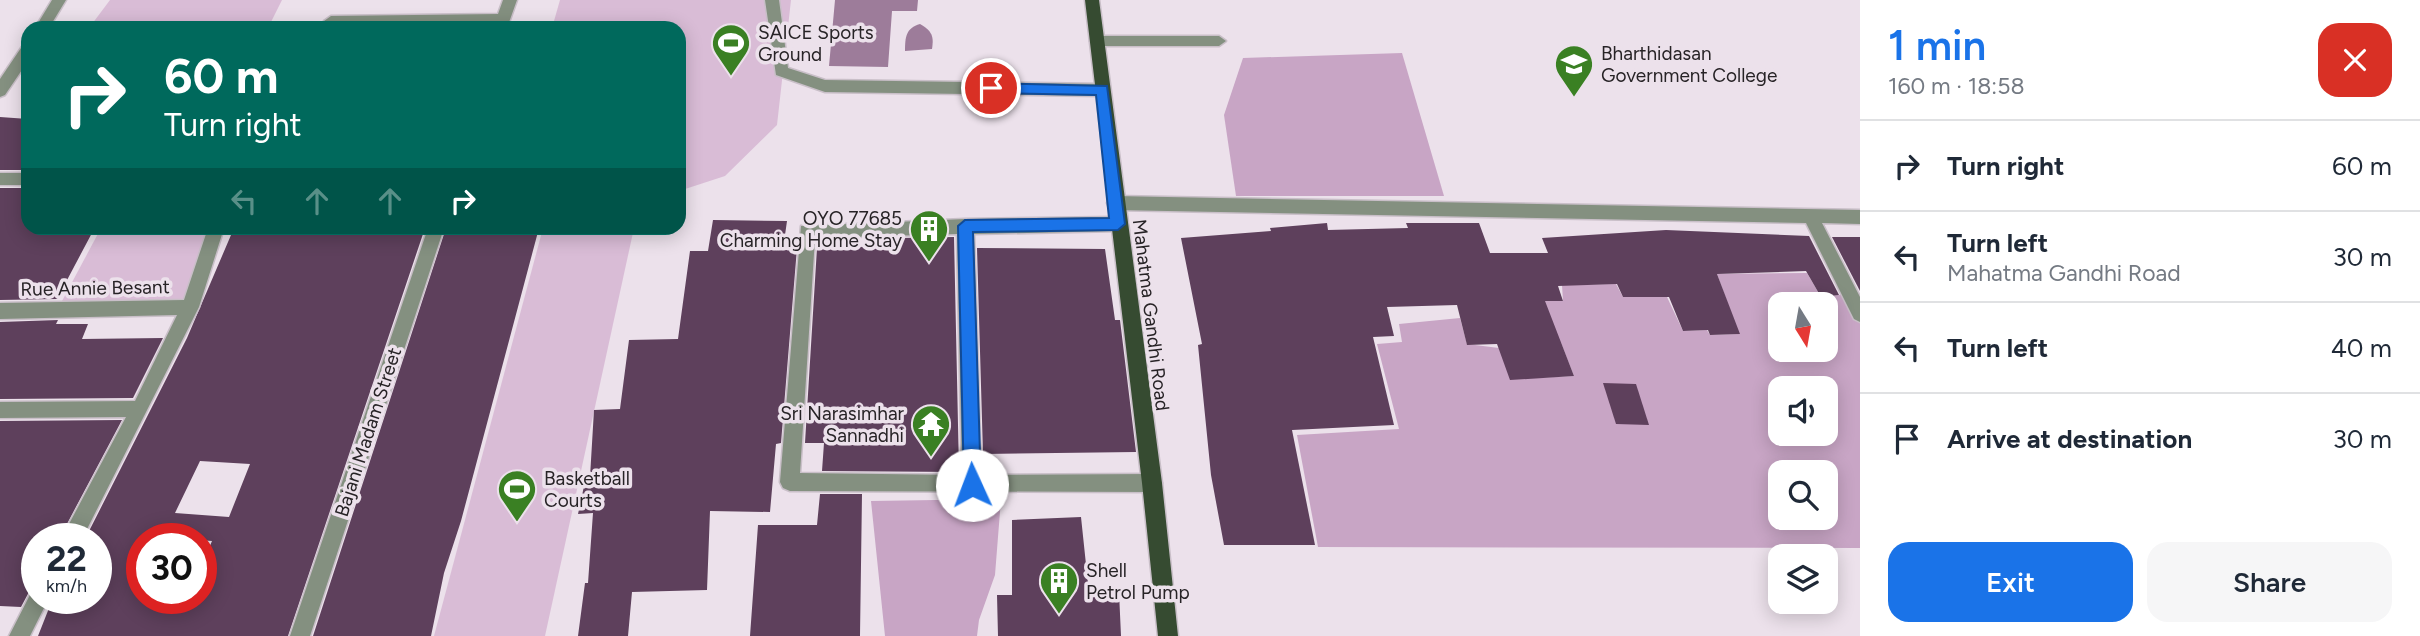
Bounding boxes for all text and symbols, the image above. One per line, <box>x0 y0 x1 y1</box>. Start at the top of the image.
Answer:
text: 1 min <box>1888 20 1986 71</box>
place label: SAICE Sports Ground <box>758 21 874 66</box>
sports icon: SAICE Sports Ground <box>710 22 752 77</box>
button: close <box>2318 23 2392 97</box>
place label: Bharthidasan Government College <box>1601 42 1777 87</box>
school or university icon: Bharthidasan Government College <box>1553 43 1595 98</box>
text: 60 m <box>164 46 279 105</box>
icon: right <box>49 49 140 140</box>
pin <box>961 58 1021 118</box>
icon: arrive <box>972 69 1010 107</box>
text: 160 m · 18:58 <box>1888 72 2025 100</box>
text: Turn right <box>164 106 302 144</box>
icon: right <box>1888 147 1926 185</box>
text: Turn right <box>1947 150 2064 182</box>
text: 60 m <box>2332 150 2392 182</box>
icon: left <box>225 182 263 220</box>
icon: ahead <box>298 182 336 220</box>
icon: ahead <box>371 182 409 220</box>
icon: right <box>444 182 482 220</box>
place label: OYO 77685 Charming Home Stay <box>720 207 902 252</box>
building icon: OYO 77685 Charming Home Stay <box>908 208 950 263</box>
street label: Mahatma Gandhi Road <box>1128 218 1174 412</box>
text: Turn left <box>1947 227 2048 259</box>
icon: left <box>1888 238 1926 276</box>
text: 30 m <box>2333 241 2392 273</box>
text: Mahatma Gandhi Road <box>1947 259 2181 287</box>
street label: Rue Annie Besant <box>20 275 170 301</box>
north arrow <box>1768 292 1838 362</box>
map controls <box>1768 292 1838 614</box>
icon: left <box>1888 329 1926 367</box>
text: Turn left <box>1947 332 2048 364</box>
text: 40 m <box>2331 332 2392 364</box>
street label: Bajani Madam Street <box>330 345 406 519</box>
button: sound <box>1768 376 1838 446</box>
place label: Sri Narasimhar Sannadhi <box>780 402 905 447</box>
temple icon: Sri Narasimhar Sannadhi <box>910 403 952 458</box>
icon: arrive <box>1888 420 1926 458</box>
text: Arrive at destination <box>1947 423 2192 455</box>
text: 30 m <box>2333 423 2392 455</box>
position arrow <box>935 448 1009 522</box>
button: search <box>1768 460 1838 530</box>
place label: Basketball Courts <box>544 467 630 512</box>
sports icon: Basketball Courts <box>496 468 538 523</box>
speed limit sign: 30 <box>126 523 217 614</box>
text: 22 <box>46 538 87 580</box>
button: Exit <box>1888 542 2133 622</box>
button: Share <box>2147 542 2392 622</box>
button: layers <box>1768 544 1838 614</box>
place label: Shell Petrol Pump <box>1086 559 1190 604</box>
building icon: Shell Petrol Pump <box>1038 560 1080 615</box>
text: km/h <box>46 575 87 597</box>

